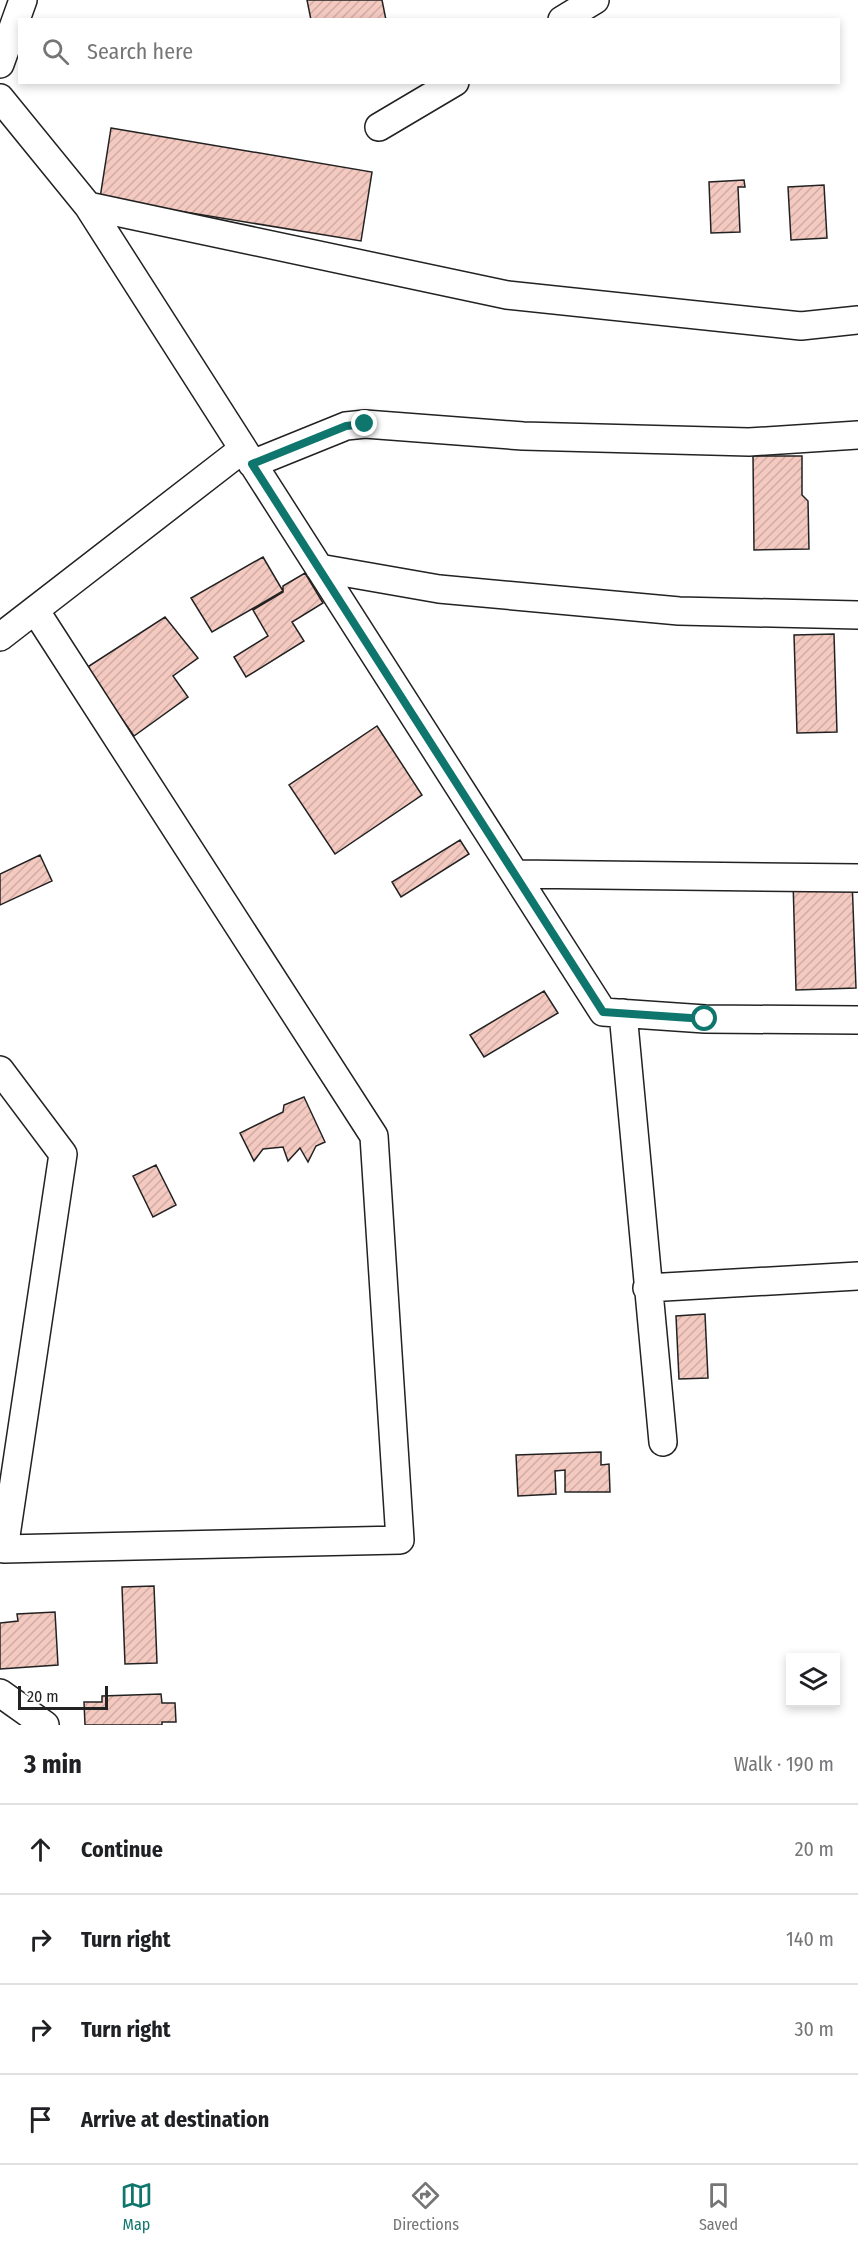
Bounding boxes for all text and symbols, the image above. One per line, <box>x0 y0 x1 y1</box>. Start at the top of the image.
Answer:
search box <box>18 18 840 84</box>
icon: search <box>39 35 72 68</box>
text: Search here <box>87 38 193 65</box>
route end <box>351 410 377 436</box>
route start <box>691 1005 717 1031</box>
map controls <box>786 1653 840 1707</box>
button: layers <box>786 1653 840 1707</box>
scale bar <box>18 1683 108 1710</box>
text: 20 m <box>27 1687 58 1706</box>
text: 3 min <box>24 1749 82 1780</box>
text: Walk · 190 m <box>734 1752 834 1776</box>
icon: ahead <box>24 1833 57 1866</box>
text: Continue <box>81 1836 163 1863</box>
text: 20 m <box>795 1837 834 1861</box>
icon: right <box>24 1923 57 1956</box>
text: Turn right <box>81 1926 170 1953</box>
text: 140 m <box>786 1927 834 1951</box>
icon: right <box>24 2013 57 2046</box>
text: Turn right <box>81 2016 170 2043</box>
text: 30 m <box>794 2017 834 2041</box>
icon: arrive <box>24 2103 57 2136</box>
text: Arrive at destination <box>81 2106 269 2133</box>
tab: Map <box>120 2179 153 2234</box>
tab: Directions <box>393 2179 459 2234</box>
tab: Saved <box>699 2179 738 2234</box>

